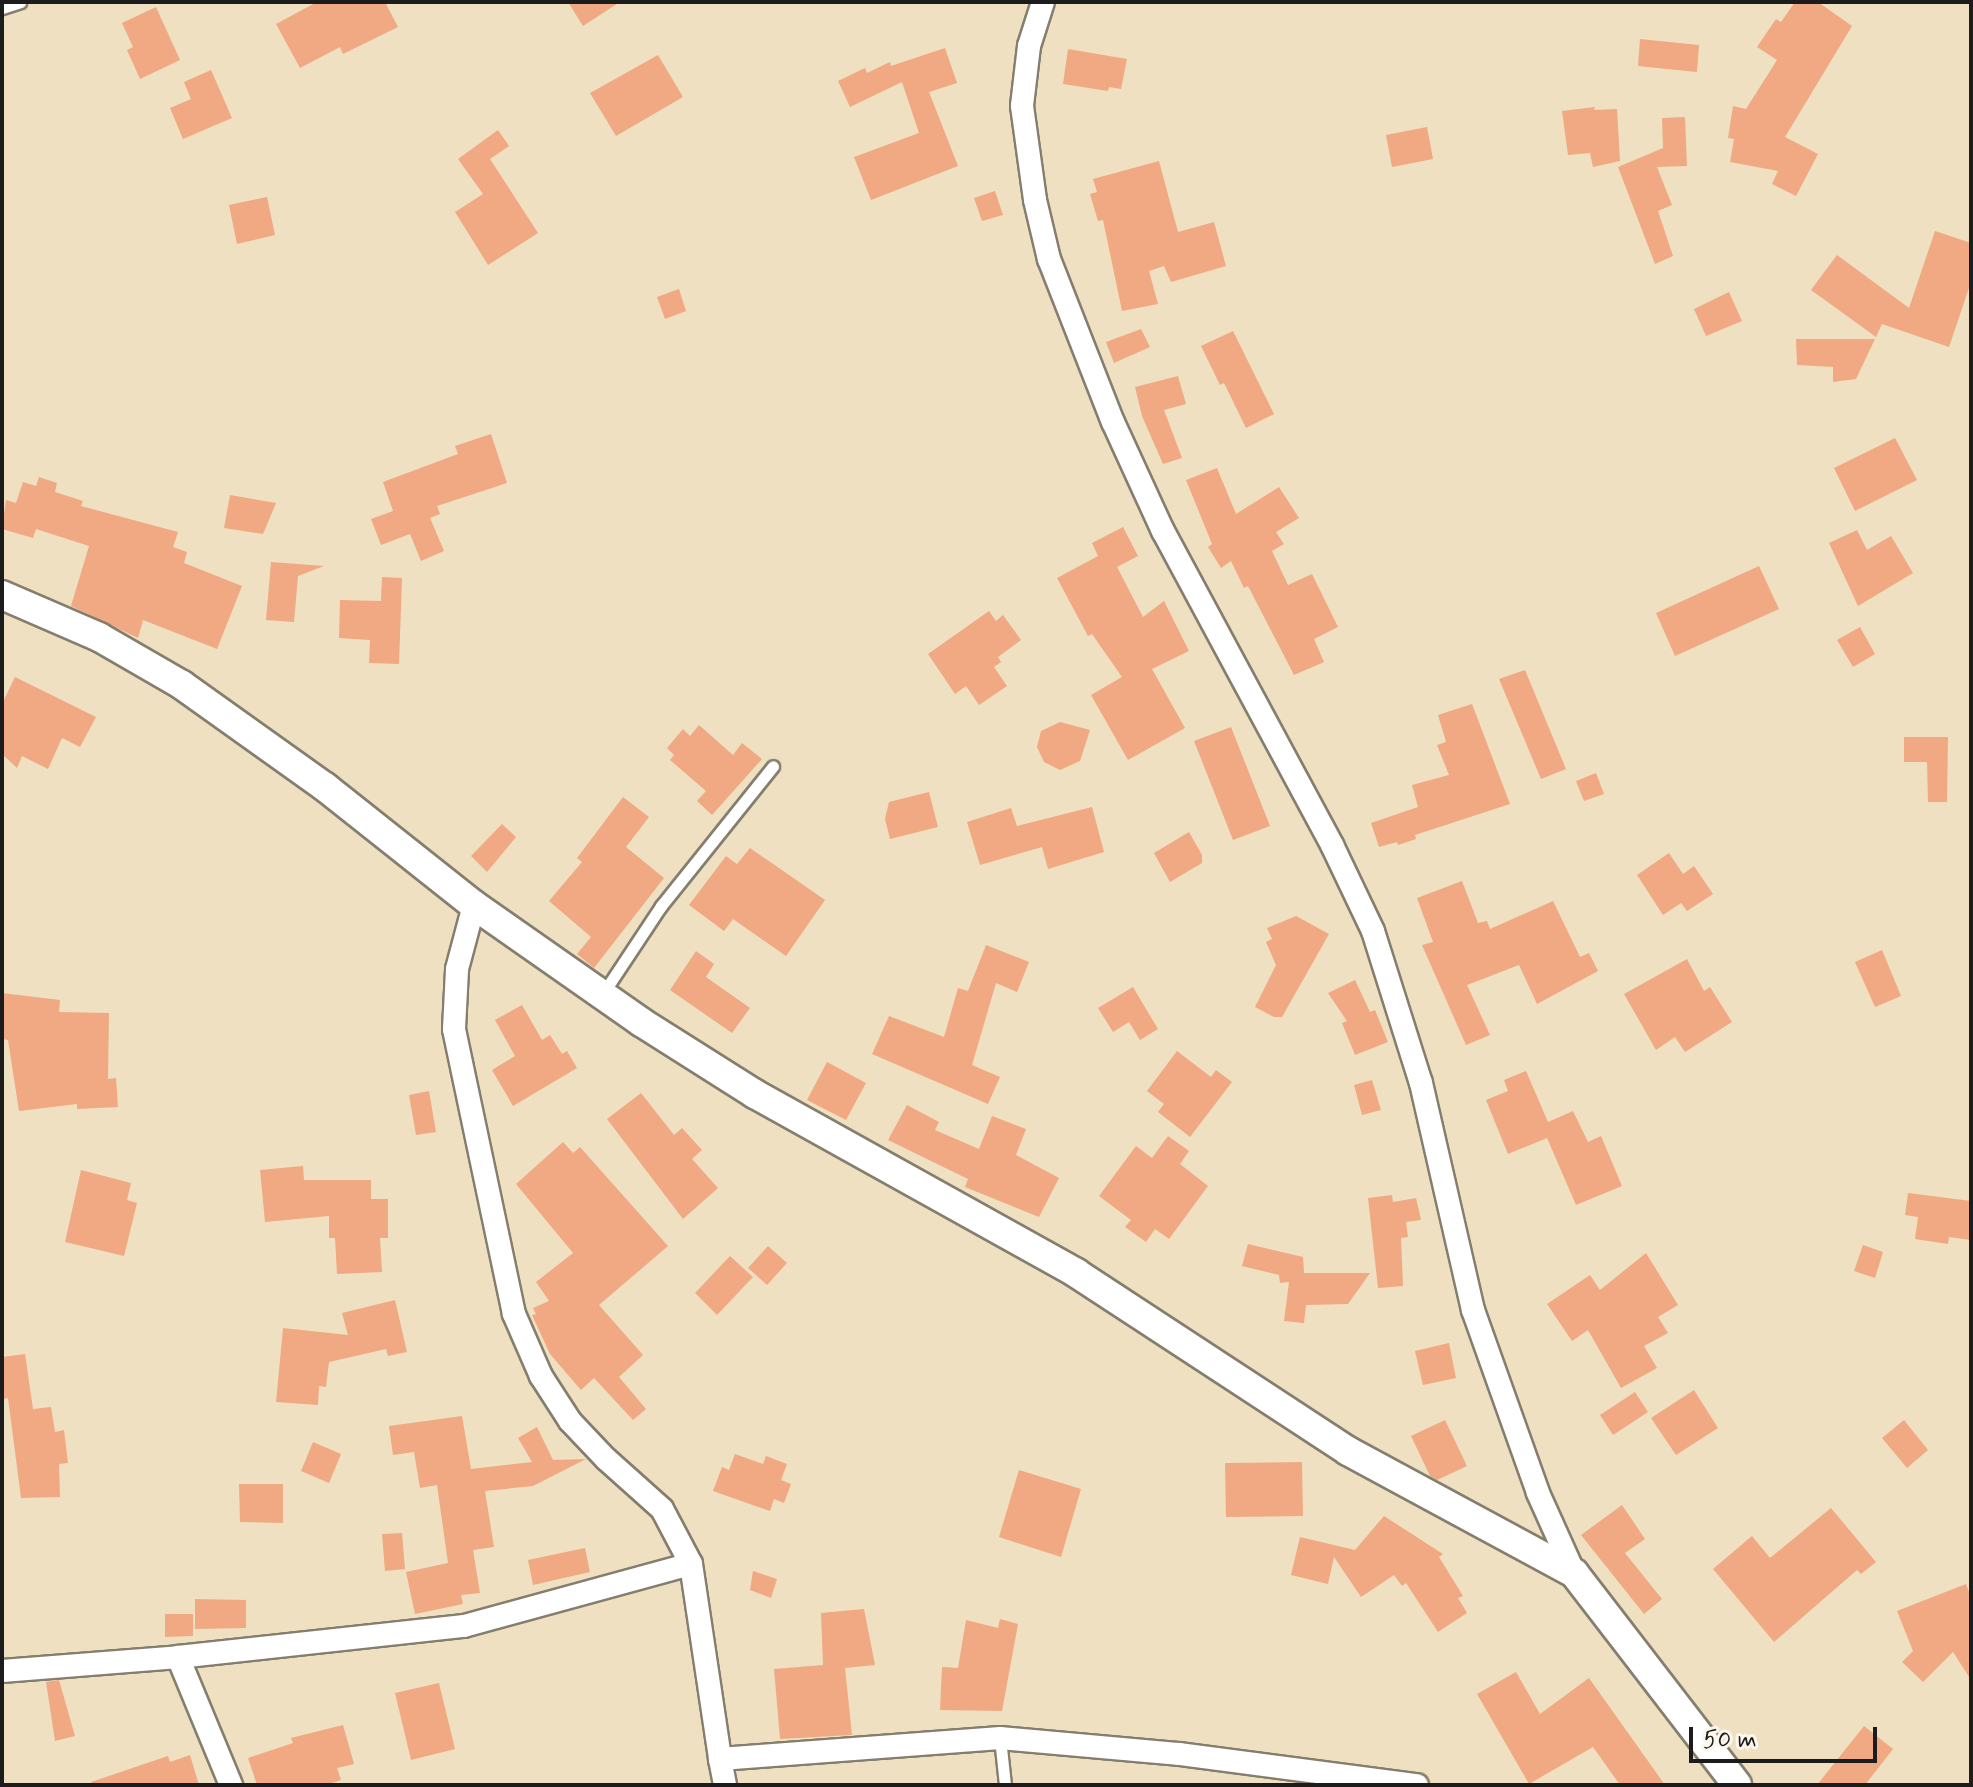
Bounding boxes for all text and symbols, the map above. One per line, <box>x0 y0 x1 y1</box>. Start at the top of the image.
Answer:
scale bar <box>1693 1711 1881 1761</box>
text: 50 m <box>1703 1725 1757 1756</box>

